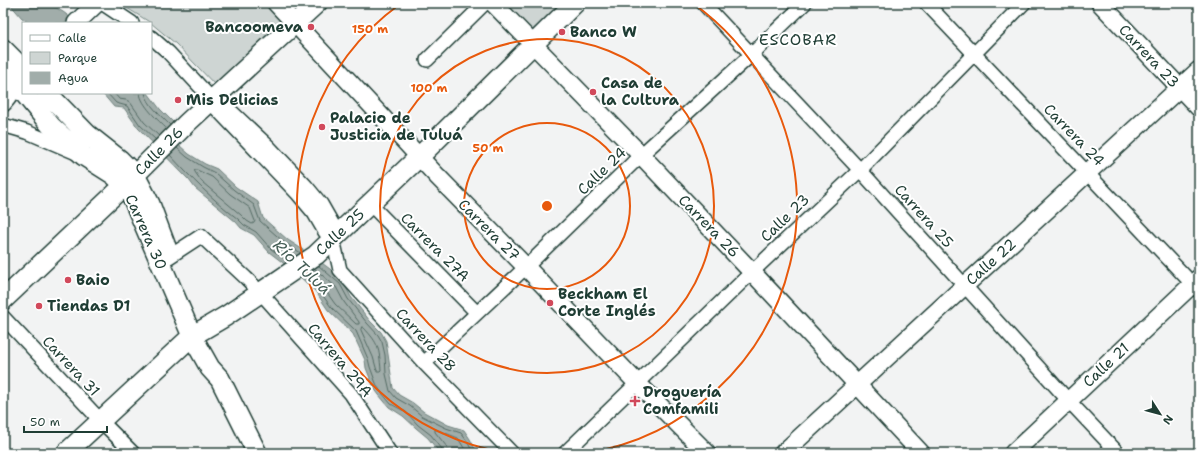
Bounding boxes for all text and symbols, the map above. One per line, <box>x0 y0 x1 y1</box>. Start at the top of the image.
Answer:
place label: Bancoomeva <box>205 17 304 37</box>
street label: Carrera 23 <box>1114 20 1184 92</box>
text: 150 m <box>352 21 388 37</box>
legend <box>22 22 152 94</box>
marker: Bancoomeva <box>306 22 316 32</box>
place label: Banco W <box>570 22 637 42</box>
marker: Banco W <box>557 27 567 37</box>
district label: ESCOBAR <box>759 29 837 50</box>
text: Calle <box>58 30 87 46</box>
text: Parque <box>58 50 97 66</box>
text: Agua <box>58 70 89 86</box>
place label: Casa de la Cultura <box>601 73 680 110</box>
text: 100 m <box>411 80 448 96</box>
marker: Casa de la Cultura <box>588 87 598 97</box>
place label: Mis Delicias <box>186 90 279 110</box>
marker: Mis Delicias <box>173 95 183 105</box>
street label: Carrera 24 <box>1039 99 1109 171</box>
place label: Palacio de Justicia de Tuluá <box>330 108 463 145</box>
street label: Calle 26 <box>130 122 188 180</box>
marker: Palacio de Justicia de Tuluá <box>317 122 327 132</box>
text: 50 m <box>473 140 504 156</box>
street label: Calle 24 <box>573 143 631 199</box>
street label: Carrera 25 <box>890 180 958 252</box>
street label: Carrera 26 <box>674 190 744 262</box>
street label: Calle 23 <box>756 190 814 246</box>
street label: Carrera 30 <box>120 191 172 273</box>
street label: Carrera 27 <box>454 195 524 265</box>
centre of rings <box>540 199 554 213</box>
street label: Calle 25 <box>311 204 369 260</box>
street label: Carrera 27A <box>396 208 474 286</box>
street label: Calle 22 <box>962 234 1020 290</box>
water label: Río Tuluá <box>269 235 336 299</box>
place label: Baio <box>76 270 110 290</box>
marker: Baio <box>63 275 73 285</box>
place label: Beckham El Corte Inglés <box>558 284 656 321</box>
place label: Tiendas D1 <box>47 296 130 316</box>
marker: Beckham El Corte Inglés <box>545 298 555 308</box>
marker: Tiendas D1 <box>34 301 44 311</box>
street label: Carrera 28 <box>391 304 461 376</box>
street label: Carrera 29A <box>303 319 377 401</box>
street label: Carrera 31 <box>38 331 104 401</box>
street label: Calle 21 <box>1078 338 1134 392</box>
place label: Droguería Comfamili <box>643 382 722 419</box>
north arrow <box>1140 394 1180 434</box>
marker: Droguería Comfamili <box>630 396 640 406</box>
scale bar <box>24 408 107 434</box>
text: N <box>1159 412 1176 428</box>
text: 50 m <box>30 414 60 430</box>

